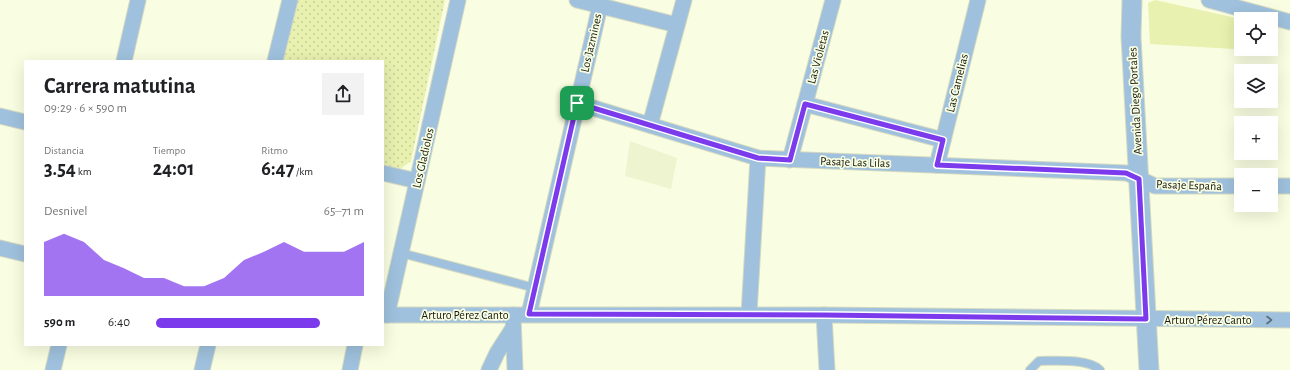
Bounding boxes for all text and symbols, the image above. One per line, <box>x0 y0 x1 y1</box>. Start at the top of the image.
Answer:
map controls <box>1234 12 1278 212</box>
button: locate <box>1234 12 1278 56</box>
street label: Los Jazmines <box>578 13 604 73</box>
street label: Las Violetas <box>805 29 831 85</box>
street label: Avenida Diego Portales <box>1126 47 1144 155</box>
street label: Las Camelias <box>944 53 970 113</box>
button: layers <box>1234 64 1278 108</box>
button: share <box>322 73 364 115</box>
text: Carrera matutina <box>44 75 196 97</box>
pin <box>560 86 594 120</box>
icon: arrive <box>566 92 588 114</box>
text: 09:29 · 6 × 590 m <box>44 102 127 115</box>
button: + <box>1234 116 1278 160</box>
street label: Los Gladiolos <box>410 127 436 189</box>
text: Distancia <box>44 145 84 156</box>
text: Tiempo <box>153 145 186 156</box>
text: Ritmo <box>261 145 288 156</box>
street label: Pasaje Las Lilas <box>820 155 890 170</box>
text: 3.54 <box>44 159 76 179</box>
text: 24:01 <box>153 159 194 179</box>
text: 6:47 <box>261 159 294 179</box>
text: km <box>76 166 92 177</box>
text: /km <box>294 166 313 177</box>
button: − <box>1234 168 1278 212</box>
street label: Pasaje España <box>1156 178 1222 193</box>
text: Desnivel <box>44 205 88 218</box>
text: 65–71 m <box>324 205 364 218</box>
street label: Arturo Pérez Canto <box>421 309 509 321</box>
street label: Arturo Pérez Canto <box>1164 314 1252 326</box>
text: 590 m <box>44 316 75 329</box>
text: 6:40 <box>108 316 130 329</box>
one-way arrow <box>1266 316 1272 324</box>

